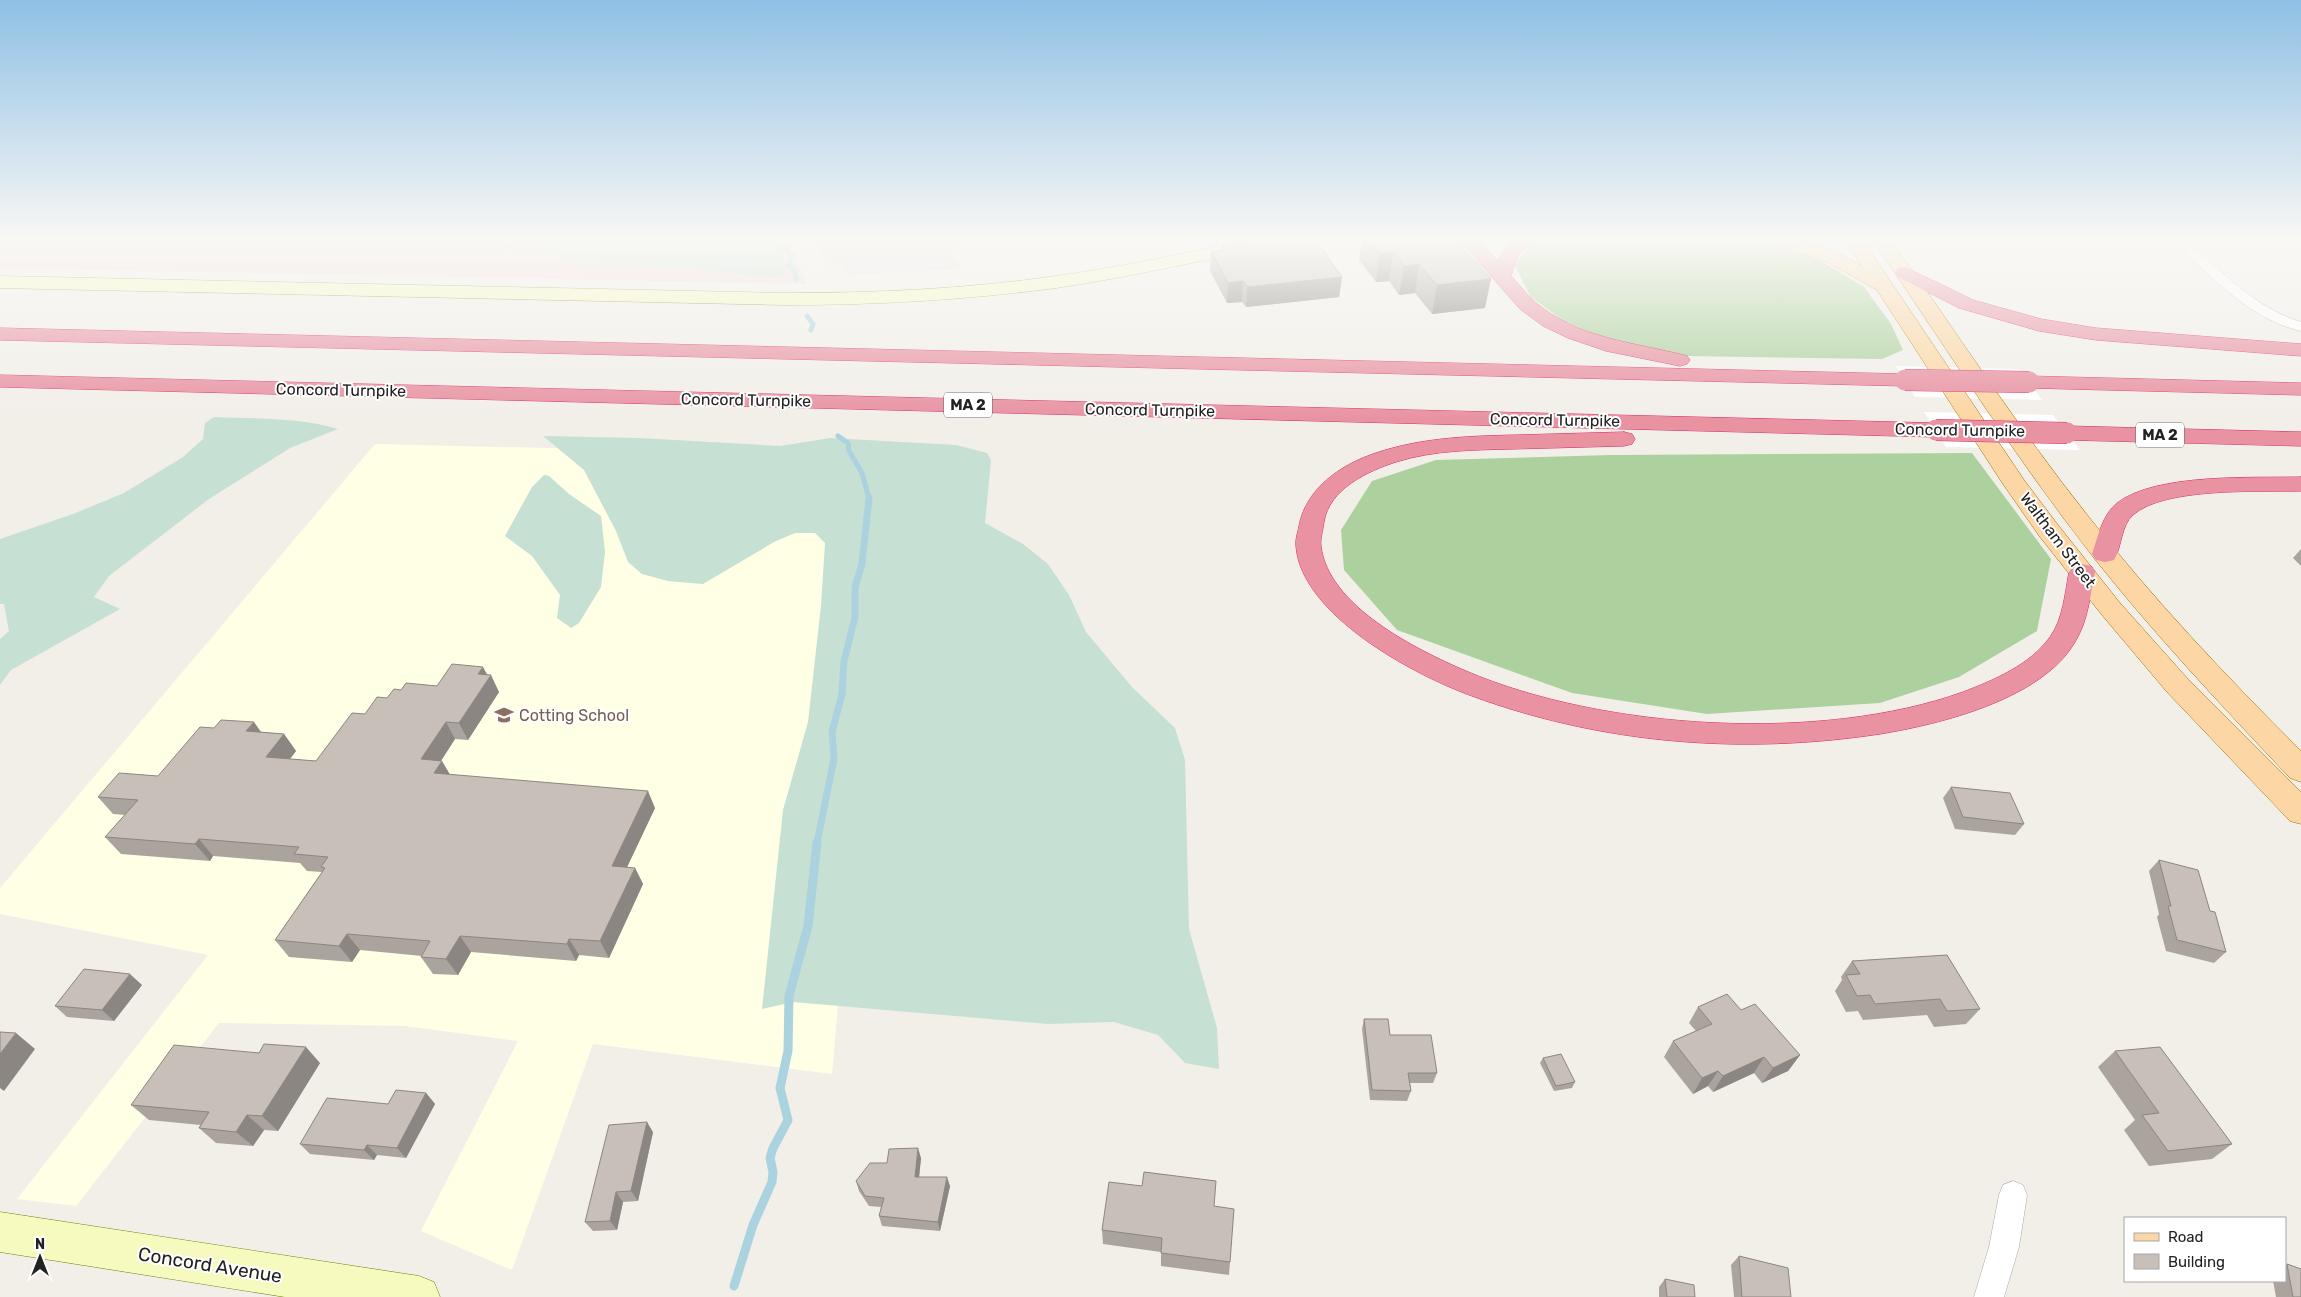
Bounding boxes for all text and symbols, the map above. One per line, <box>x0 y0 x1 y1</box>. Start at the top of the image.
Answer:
street label: Concord Turnpike <box>276 379 406 401</box>
street label: Concord Turnpike <box>681 389 811 411</box>
road number: MA 2 <box>944 392 992 418</box>
street label: Concord Turnpike <box>1085 399 1215 421</box>
street label: Concord Turnpike <box>1490 409 1620 431</box>
street label: Concord Turnpike <box>1895 419 2025 441</box>
road number: MA 2 <box>2136 422 2184 448</box>
street label: Waltham Street <box>2016 489 2100 591</box>
school or university icon: Cotting School <box>493 704 515 726</box>
place label: Cotting School <box>519 706 629 725</box>
legend <box>2124 1217 2286 1282</box>
text: Road <box>2168 1228 2204 1246</box>
north arrow <box>15 1232 65 1282</box>
text: N <box>35 1236 45 1253</box>
street label: Concord Avenue <box>136 1242 284 1288</box>
text: Building <box>2168 1253 2225 1271</box>

